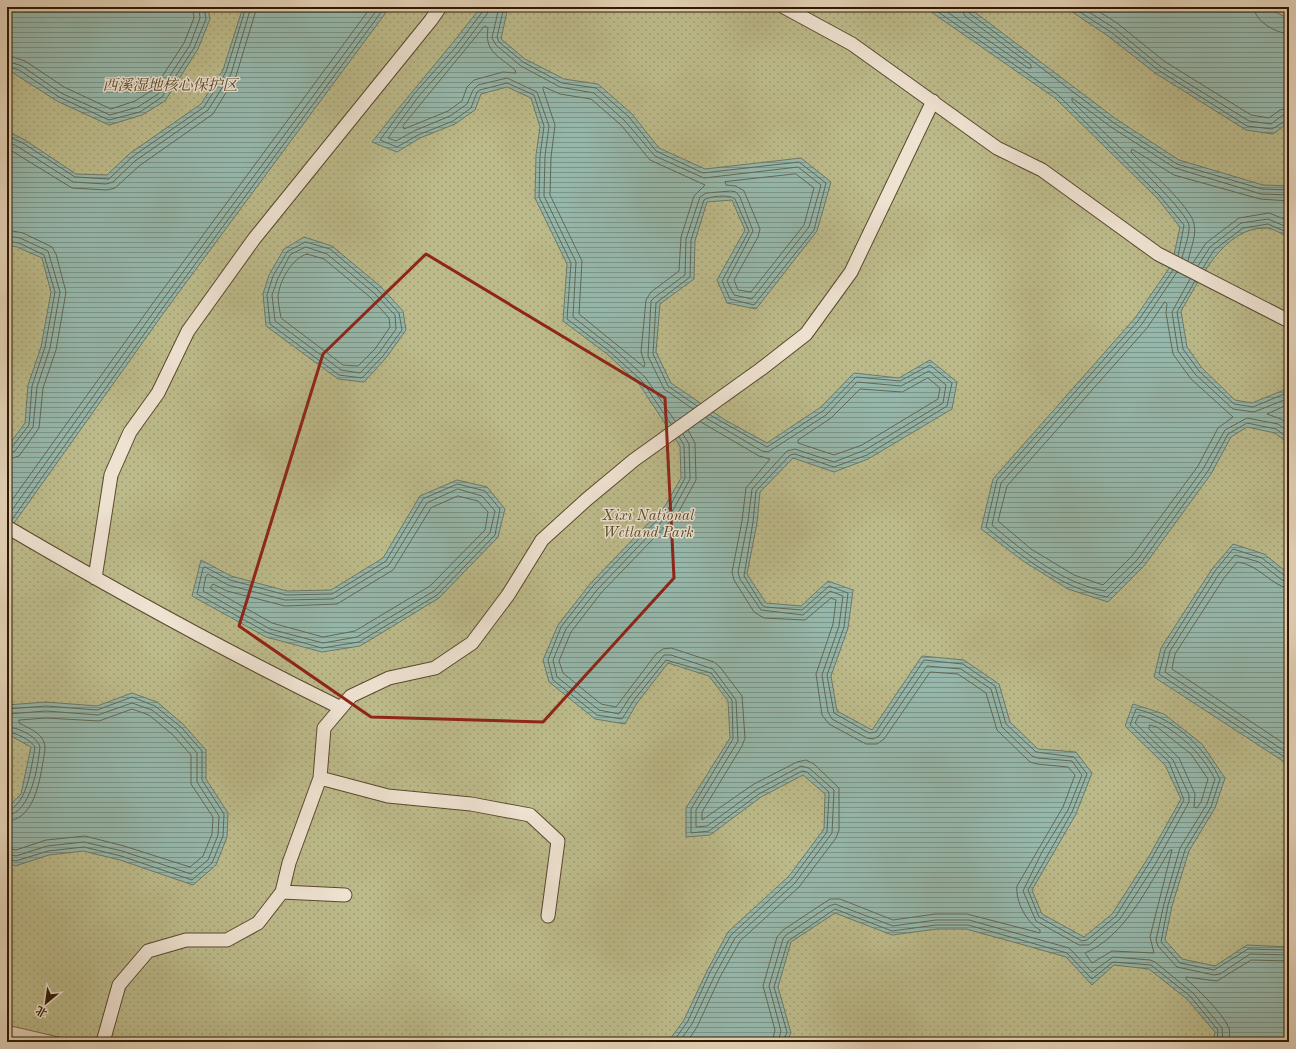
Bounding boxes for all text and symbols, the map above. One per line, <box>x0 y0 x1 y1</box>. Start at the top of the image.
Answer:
park label: 西溪湿地核心保护区 <box>102 77 239 94</box>
park label: Xixi National Wetland Park <box>602 509 695 541</box>
north arrow <box>26 983 66 1023</box>
text: 北 <box>34 1003 49 1019</box>

